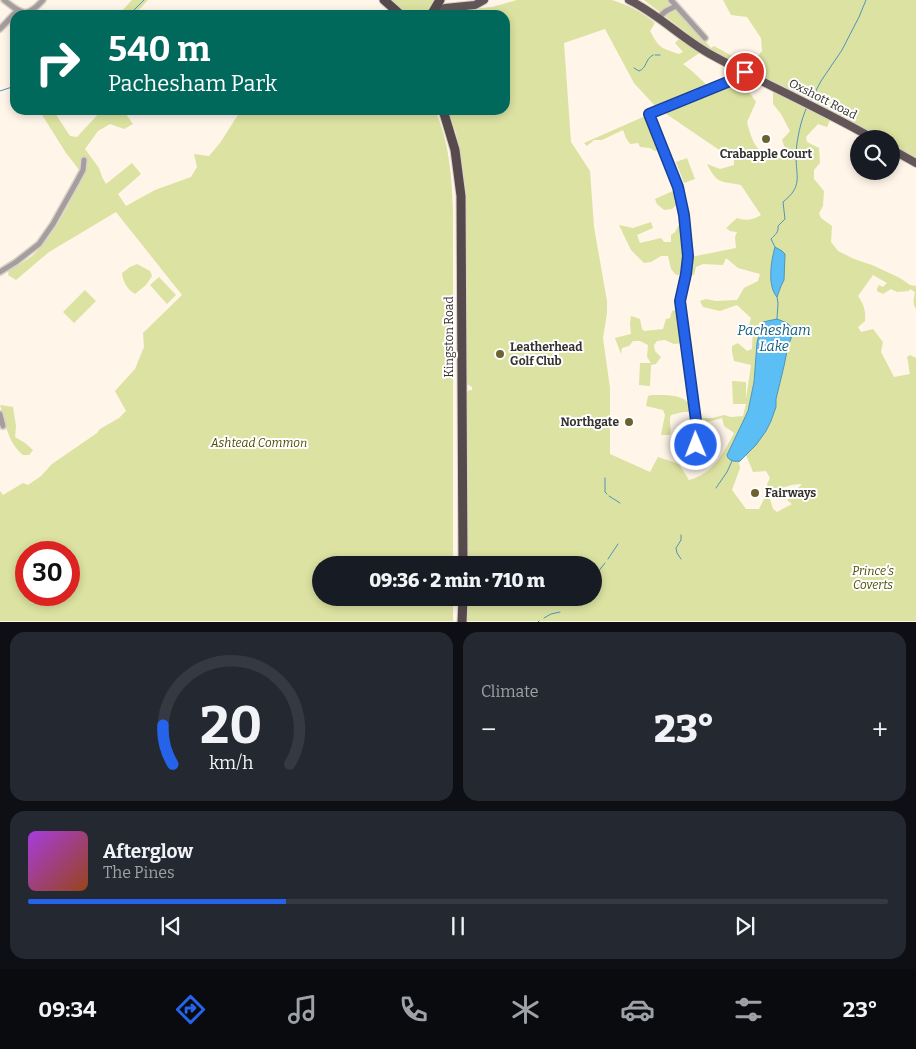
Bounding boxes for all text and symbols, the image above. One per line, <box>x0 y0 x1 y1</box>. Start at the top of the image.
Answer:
text: 540 m <box>108 28 210 70</box>
icon: right <box>25 30 90 95</box>
pin <box>724 51 766 93</box>
icon: arrive <box>731 58 759 86</box>
text: Pachesham Park <box>108 70 277 97</box>
street label: Oxshott Road <box>787 76 859 122</box>
map controls <box>850 130 900 180</box>
button: search <box>850 130 900 180</box>
marker: Crabapple Court <box>760 133 772 145</box>
place label: Crabapple Court <box>720 147 812 161</box>
street label: Kingston Road <box>442 296 456 378</box>
water label: Pachesham Lake <box>737 322 811 355</box>
place label: Leatherhead Golf Club <box>510 340 583 368</box>
marker: Leatherhead Golf Club <box>494 348 506 360</box>
place label: Northgate <box>560 415 619 429</box>
marker: Northgate <box>623 416 635 428</box>
position arrow <box>669 418 721 470</box>
park label: Ashtead Common <box>210 436 307 450</box>
place label: Fairways <box>765 486 816 500</box>
marker: Fairways <box>749 487 761 499</box>
speed limit sign: 30 <box>15 541 80 606</box>
park label: Prince's Coverts <box>852 564 894 592</box>
text: 09:36 · 2 min · 710 m <box>369 569 545 592</box>
text: Climate <box>481 682 539 701</box>
text: 20 <box>200 694 263 757</box>
text: 23° <box>654 706 714 752</box>
text: − <box>481 713 496 746</box>
text: + <box>872 713 888 746</box>
text: km/h <box>209 752 254 774</box>
text: Afterglow <box>103 840 193 863</box>
text: The Pines <box>103 863 175 882</box>
icon: previous <box>157 912 185 940</box>
icon: pause <box>444 912 472 940</box>
icon: next <box>731 912 759 940</box>
icon: directions <box>173 992 208 1027</box>
icon: music <box>285 992 320 1027</box>
icon: phone <box>396 992 431 1027</box>
icon: climate <box>508 992 543 1027</box>
icon: car <box>620 992 655 1027</box>
icon: filters <box>731 992 766 1027</box>
text: 09:34 <box>38 996 96 1023</box>
text: 23° <box>843 996 878 1023</box>

